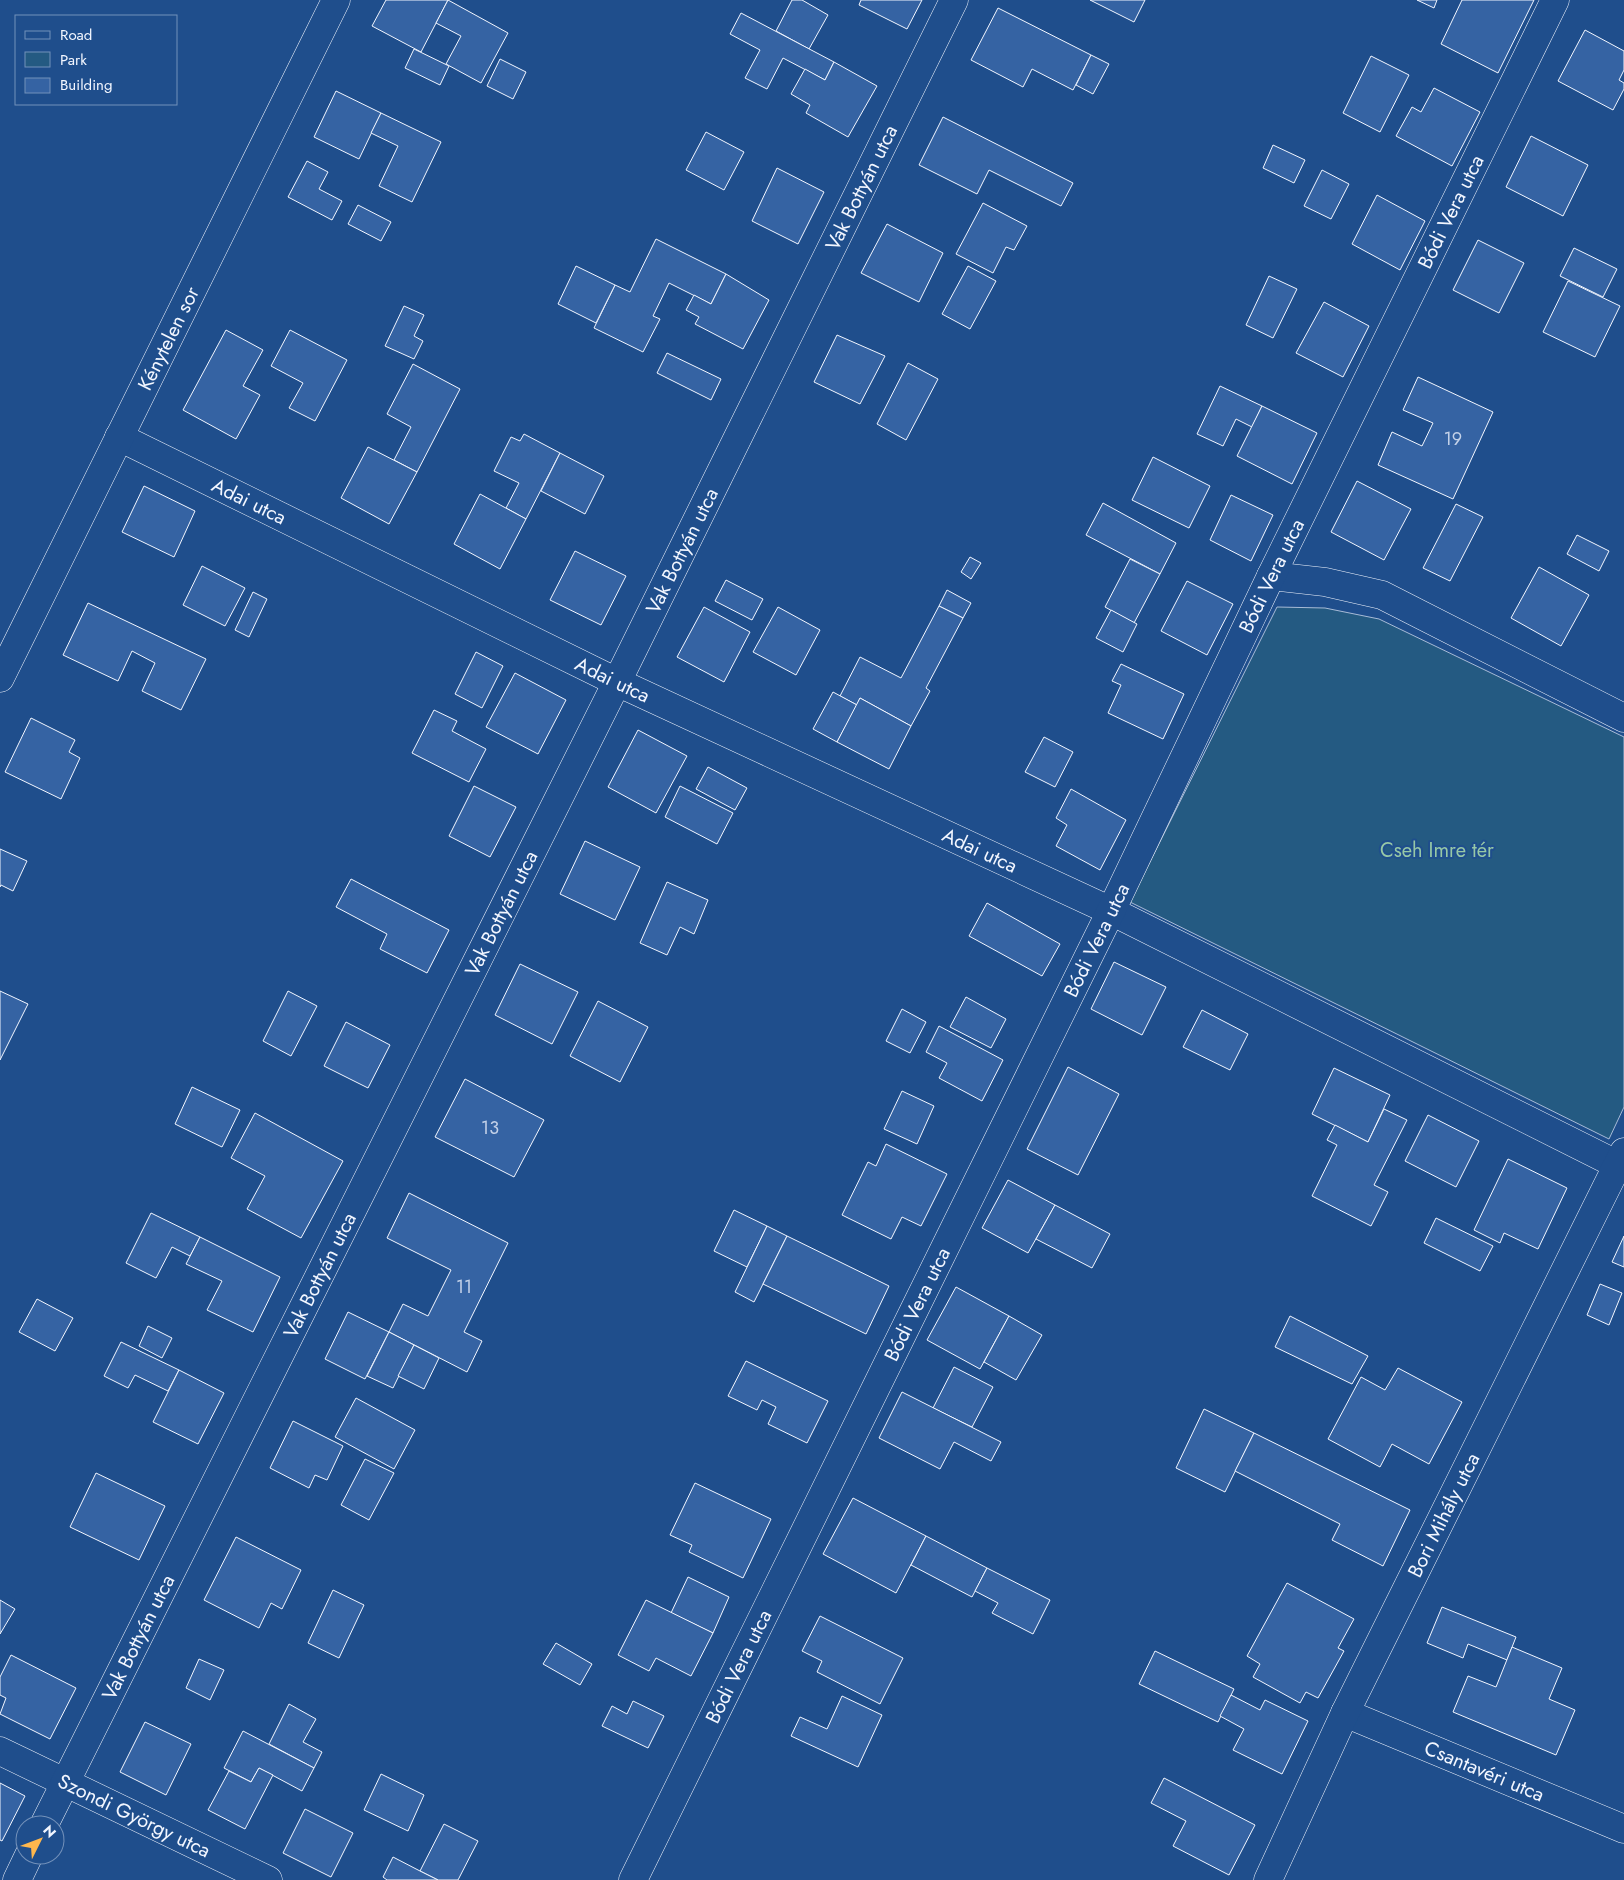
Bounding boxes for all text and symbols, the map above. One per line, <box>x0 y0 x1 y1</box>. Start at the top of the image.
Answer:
legend <box>15 15 178 105</box>
text: Road <box>60 24 92 46</box>
text: Park <box>60 49 87 71</box>
text: Building <box>60 74 112 96</box>
street label: Vak Bottyán utca <box>818 120 905 255</box>
street label: Bódi Vera utca <box>1410 150 1491 273</box>
street label: Kénytelen sor <box>130 281 206 395</box>
house number: 19 <box>1444 426 1462 452</box>
street label: Adai utca <box>207 470 291 532</box>
street label: Vak Bottyán utca <box>639 483 725 619</box>
street label: Bódi Vera utca <box>1231 514 1311 638</box>
street label: Adai utca <box>570 649 655 710</box>
street label: Adai utca <box>938 820 1022 880</box>
park label: Cseh Imre tér <box>1380 836 1494 865</box>
street label: Vak Bottyán utca <box>457 845 545 981</box>
street label: Bódi Vera utca <box>1056 878 1137 1002</box>
house number: 13 <box>481 1115 499 1141</box>
street label: Vak Bottyán utca <box>276 1208 363 1343</box>
street label: Bódi Vera utca <box>877 1242 957 1366</box>
house number: 11 <box>456 1274 472 1300</box>
street label: Bori Mihály utca <box>1400 1448 1487 1582</box>
street label: Vak Bottyán utca <box>94 1570 182 1705</box>
street label: Bódi Vera utca <box>698 1605 779 1728</box>
street label: Csantavéri utca <box>1420 1733 1549 1809</box>
street label: Szondi György utca <box>53 1766 216 1865</box>
north arrow <box>15 1815 65 1865</box>
text: N <box>39 1820 61 1842</box>

